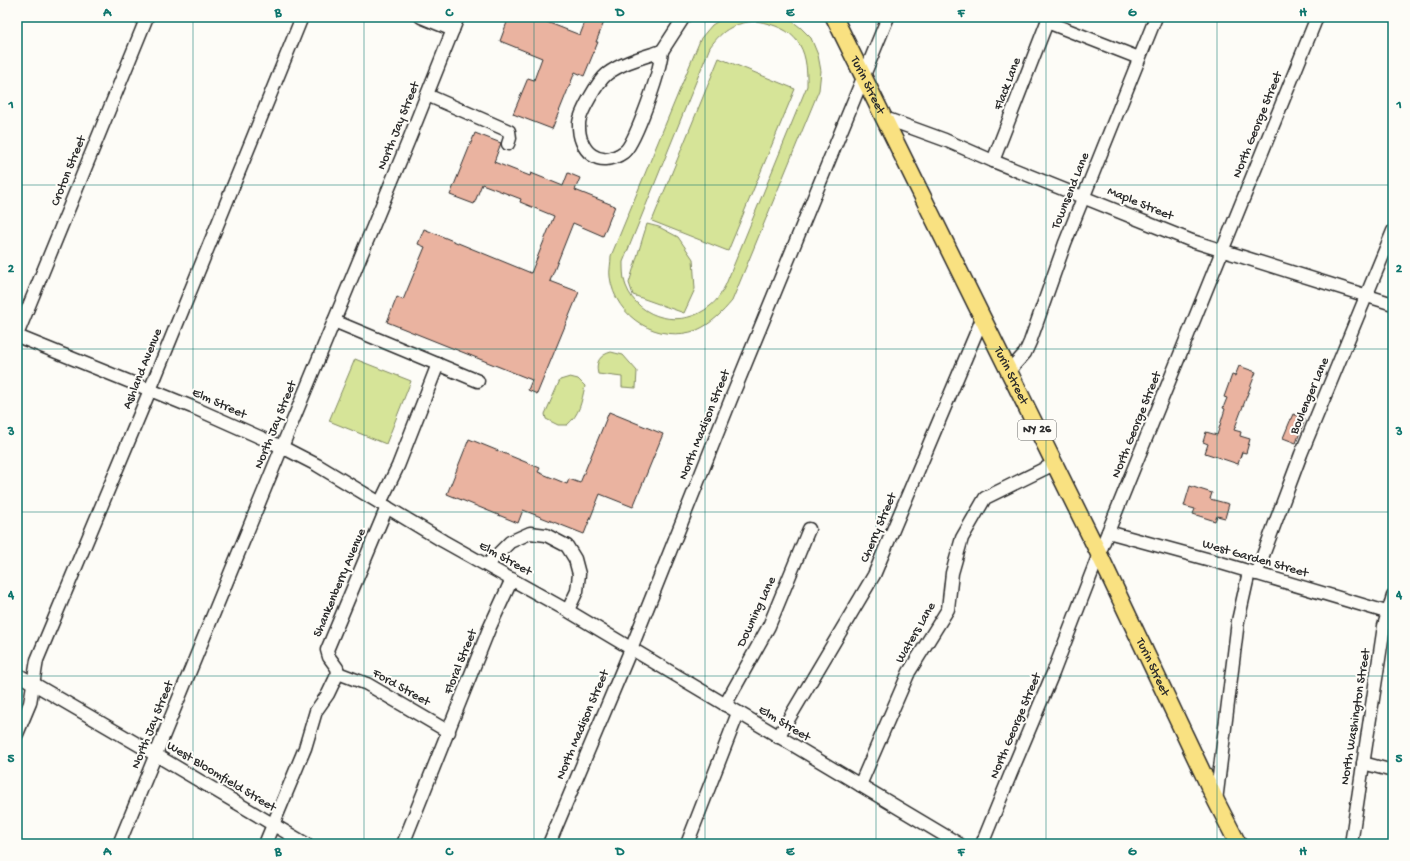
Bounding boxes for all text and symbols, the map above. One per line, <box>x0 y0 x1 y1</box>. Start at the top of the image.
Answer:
text: A <box>102 6 112 21</box>
text: B <box>274 6 283 21</box>
text: C <box>444 6 454 21</box>
text: D <box>615 6 625 21</box>
text: E <box>786 6 795 21</box>
text: F <box>957 6 966 21</box>
text: G <box>1128 6 1137 21</box>
text: H <box>1299 6 1307 21</box>
street label: Turin Street <box>847 53 889 118</box>
street label: Flack Lane <box>991 55 1025 113</box>
street label: North George Street <box>1230 68 1287 180</box>
street label: North Jay Street <box>375 78 424 172</box>
text: 1 <box>7 98 14 113</box>
text: 1 <box>1395 98 1402 113</box>
street label: Croton Street <box>48 132 91 208</box>
street label: Townsend Lane <box>1048 150 1093 232</box>
street label: Maple Street <box>1105 184 1177 225</box>
text: 2 <box>8 262 15 277</box>
text: 2 <box>1396 262 1403 277</box>
street label: Ashland Avenue <box>120 326 166 411</box>
street label: Turin Street <box>990 343 1032 409</box>
street label: Boulenger Lane <box>1287 355 1333 438</box>
street label: North Madison Street <box>676 366 735 482</box>
street label: North George Street <box>1109 368 1166 480</box>
street label: North Jay Street <box>252 377 301 471</box>
street label: Elm Street <box>189 385 250 423</box>
road number: NY 26 <box>1018 420 1056 440</box>
text: 3 <box>7 425 15 440</box>
text: 3 <box>1395 425 1403 440</box>
street label: Cherry Street <box>858 489 901 565</box>
street label: Shankenberry Avenue <box>310 526 370 640</box>
street label: West Garden Street <box>1200 537 1311 582</box>
street label: Elm Street <box>476 538 535 580</box>
street label: Downing Lane <box>734 574 780 650</box>
text: 4 <box>7 588 15 603</box>
text: 4 <box>1395 588 1403 603</box>
street label: Waters Lane <box>893 600 940 666</box>
street label: Floral Street <box>441 626 481 698</box>
street label: Turin Street <box>1132 635 1173 700</box>
street label: North Washington Street <box>1338 646 1374 786</box>
street label: Ford Street <box>369 666 434 711</box>
street label: North Madison Street <box>553 667 613 782</box>
street label: North George Street <box>987 669 1046 781</box>
street label: North Jay Street <box>129 677 178 771</box>
street label: Elm Street <box>755 703 814 746</box>
street label: West Bloomfield Street <box>164 738 280 816</box>
text: 5 <box>8 752 15 767</box>
text: 5 <box>1396 752 1403 767</box>
text: A <box>102 845 112 860</box>
text: B <box>274 845 283 860</box>
text: C <box>444 845 454 860</box>
text: D <box>615 845 625 860</box>
text: E <box>786 845 795 860</box>
text: F <box>957 845 966 860</box>
text: G <box>1128 845 1137 860</box>
text: H <box>1299 845 1307 860</box>

